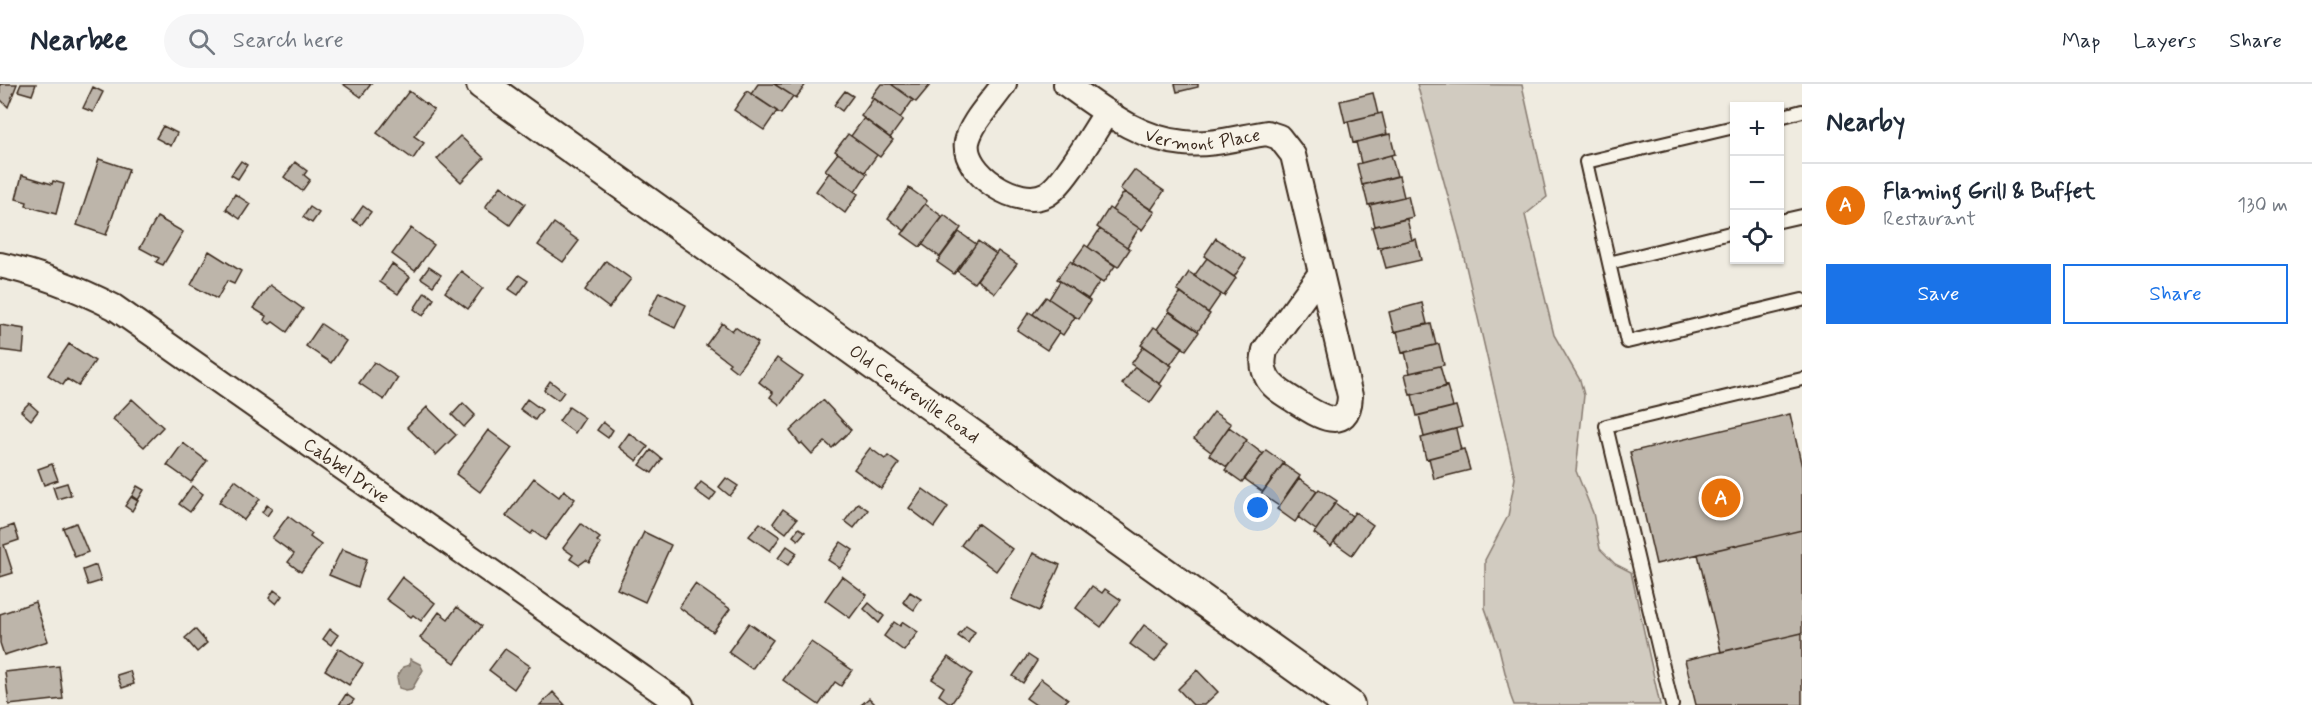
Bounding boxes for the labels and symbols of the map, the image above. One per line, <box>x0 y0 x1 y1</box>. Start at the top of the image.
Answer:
street label: Vermont Place <box>1141 123 1262 157</box>
street label: Old Centreville Road <box>844 340 984 450</box>
street label: Cabbel Drive <box>298 433 394 510</box>
pin: A <box>1702 476 1740 520</box>
your location <box>1243 493 1272 522</box>

